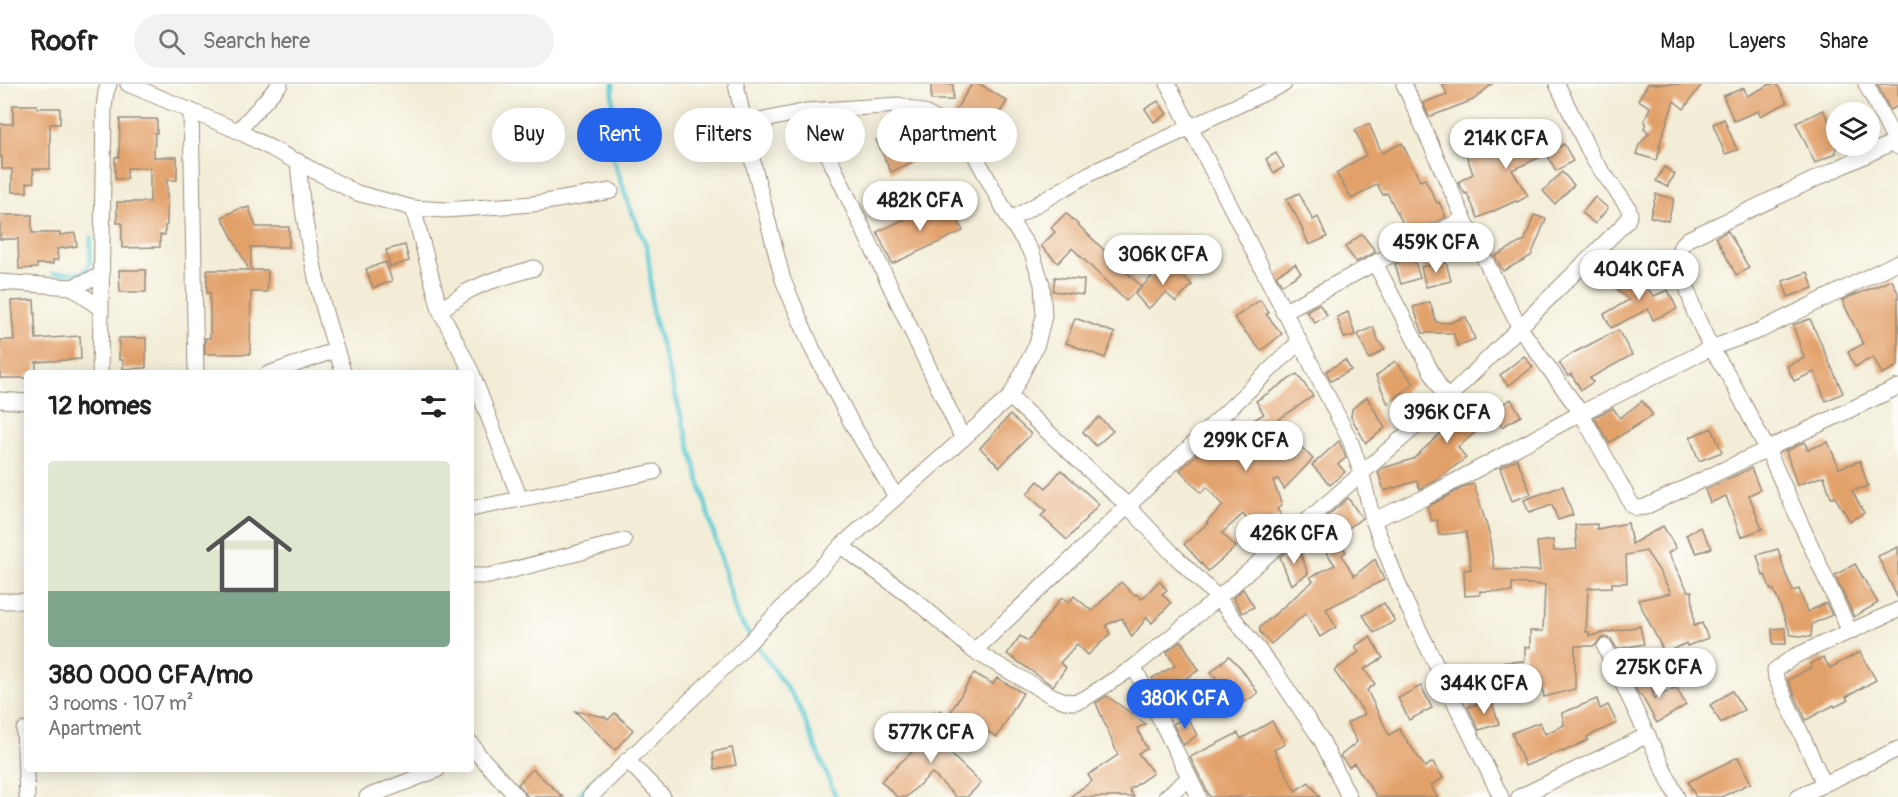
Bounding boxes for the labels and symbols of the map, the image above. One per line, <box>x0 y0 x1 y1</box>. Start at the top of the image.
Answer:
pin: 214K CFA <box>1444 119 1568 170</box>
pin: 482K CFA <box>858 181 982 232</box>
pin: 459K CFA <box>1374 223 1498 274</box>
pin: 306K CFA <box>1101 235 1225 286</box>
pin: 404K CFA <box>1577 250 1701 301</box>
pin: 396K CFA <box>1385 393 1509 444</box>
pin: 299K CFA <box>1184 421 1308 472</box>
pin: 426K CFA <box>1232 514 1356 565</box>
pin: 275K CFA <box>1597 648 1721 699</box>
pin: 344K CFA <box>1422 664 1546 715</box>
pin: 380K CFA <box>1123 679 1247 730</box>
pin: 577K CFA <box>869 713 993 764</box>

